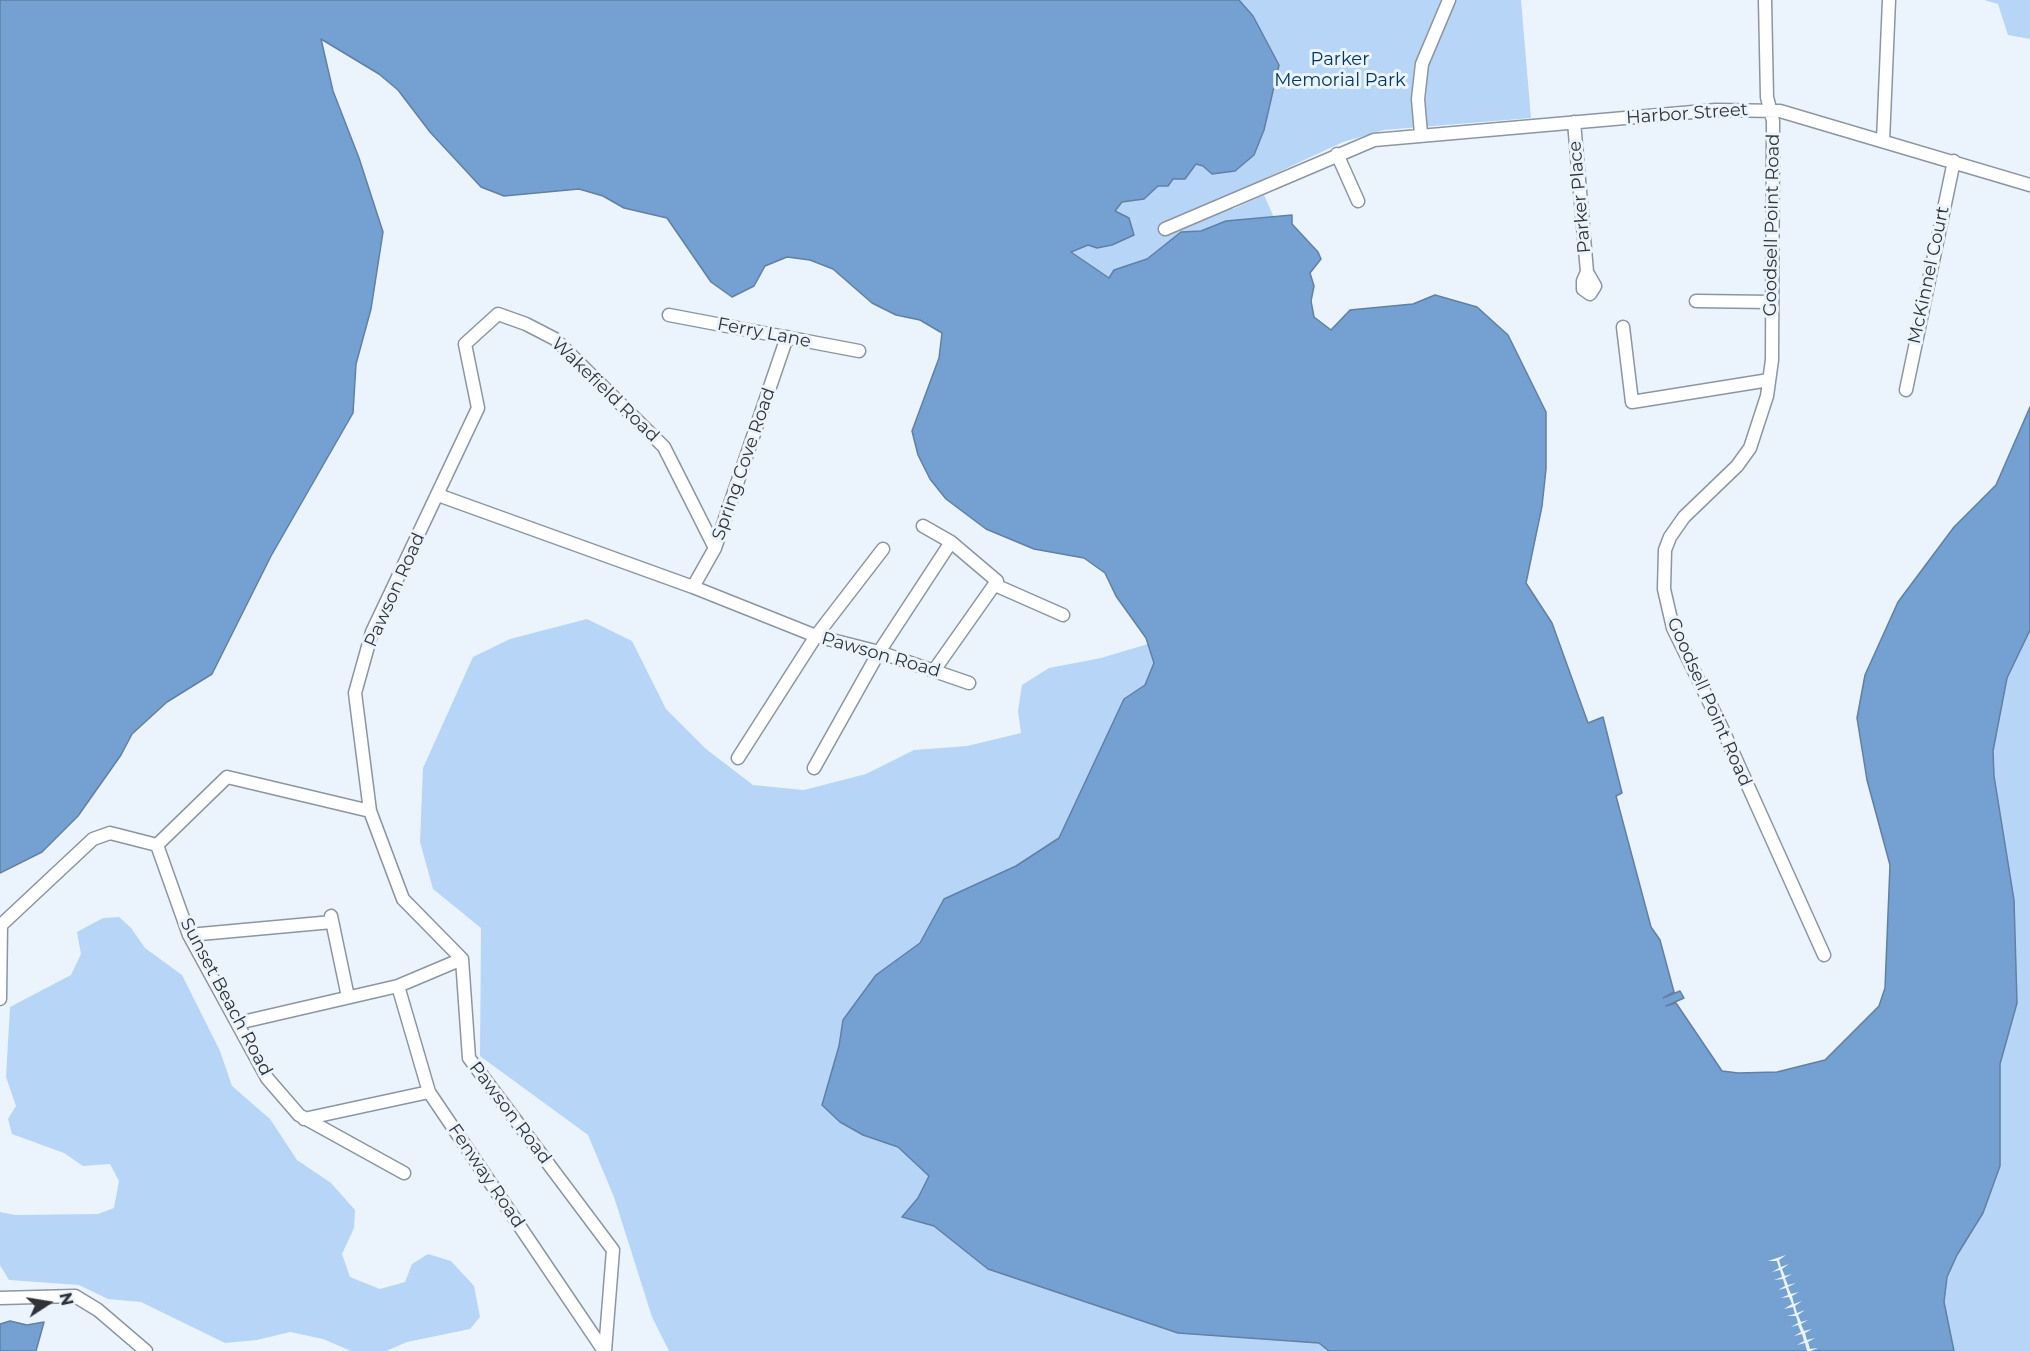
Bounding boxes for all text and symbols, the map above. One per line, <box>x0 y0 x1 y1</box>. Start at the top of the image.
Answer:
park label: Parker Memorial Park <box>1274 49 1406 92</box>
street label: Harbor Street <box>1625 99 1749 129</box>
street label: Goodsell Point Road <box>1760 133 1784 317</box>
street label: Parker Place <box>1564 140 1596 254</box>
street label: McKinnel Court <box>1904 204 1954 346</box>
street label: Ferry Lane <box>715 313 813 353</box>
street label: Wakefield Road <box>547 333 663 447</box>
street label: Spring Cove Road <box>708 385 780 543</box>
street label: Pawson Road <box>360 530 430 650</box>
street label: Goodsell Point Road <box>1662 614 1756 790</box>
street label: Pawson Road <box>819 628 943 682</box>
street label: Sunset Beach Road <box>175 914 277 1080</box>
street label: Pawson Road <box>464 1057 556 1169</box>
street label: Fenway Road <box>443 1120 529 1232</box>
north arrow <box>18 1273 78 1333</box>
text: N <box>55 1291 77 1307</box>

